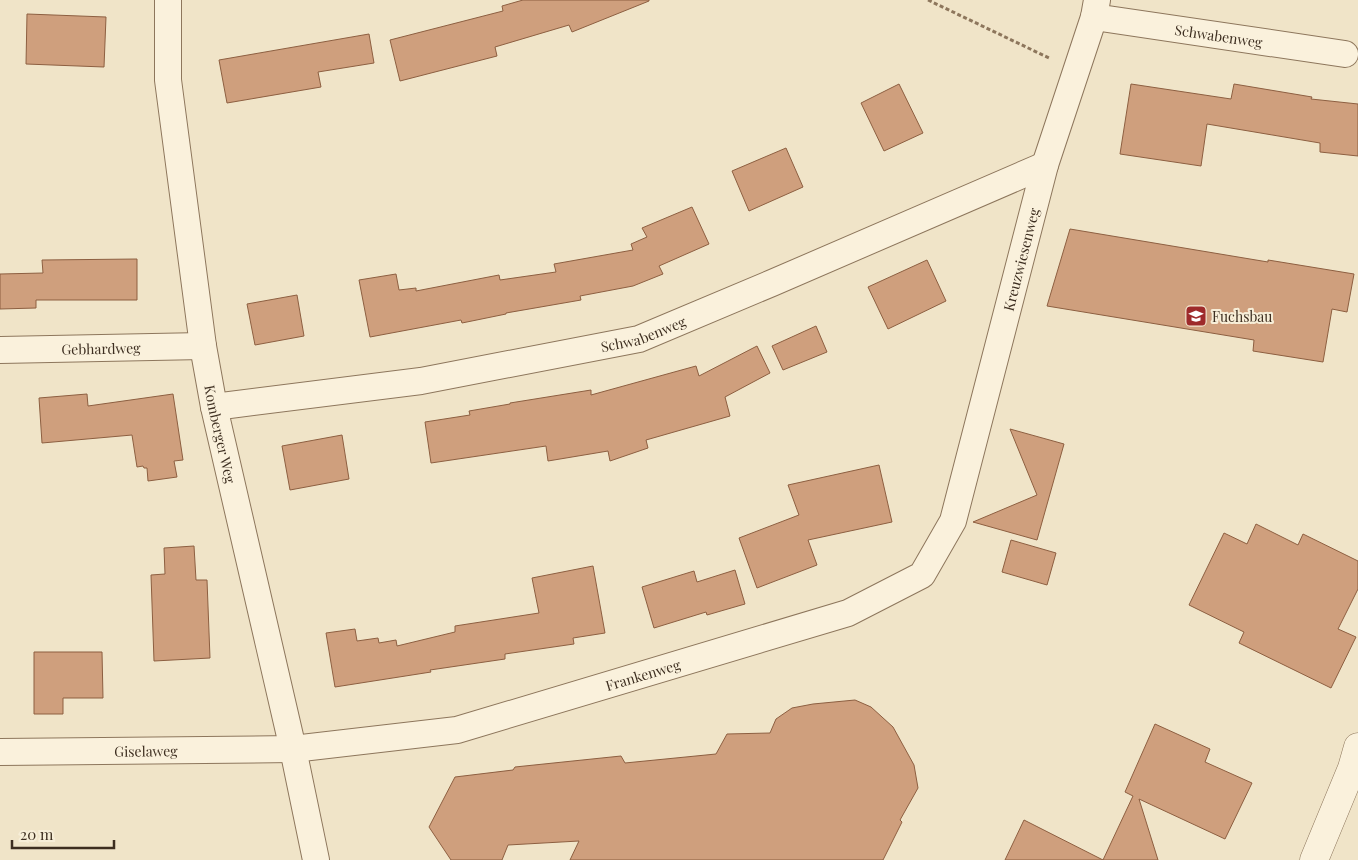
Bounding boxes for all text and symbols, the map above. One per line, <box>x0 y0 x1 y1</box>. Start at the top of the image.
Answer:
street label: Schwabenweg <box>1173 20 1264 51</box>
street label: Kreuzwiesenweg <box>998 205 1043 313</box>
school or university icon: Fuchsbau <box>1184 304 1208 328</box>
place label: Fuchsbau <box>1212 307 1272 326</box>
street label: Schwabenweg <box>599 311 689 356</box>
street label: Gebhardweg <box>61 338 141 358</box>
street label: Komberger Weg <box>201 383 241 485</box>
street label: Frankenweg <box>603 654 683 695</box>
street label: Giselaweg <box>114 741 178 760</box>
scale bar <box>12 818 115 850</box>
text: 20 m <box>20 824 54 844</box>

